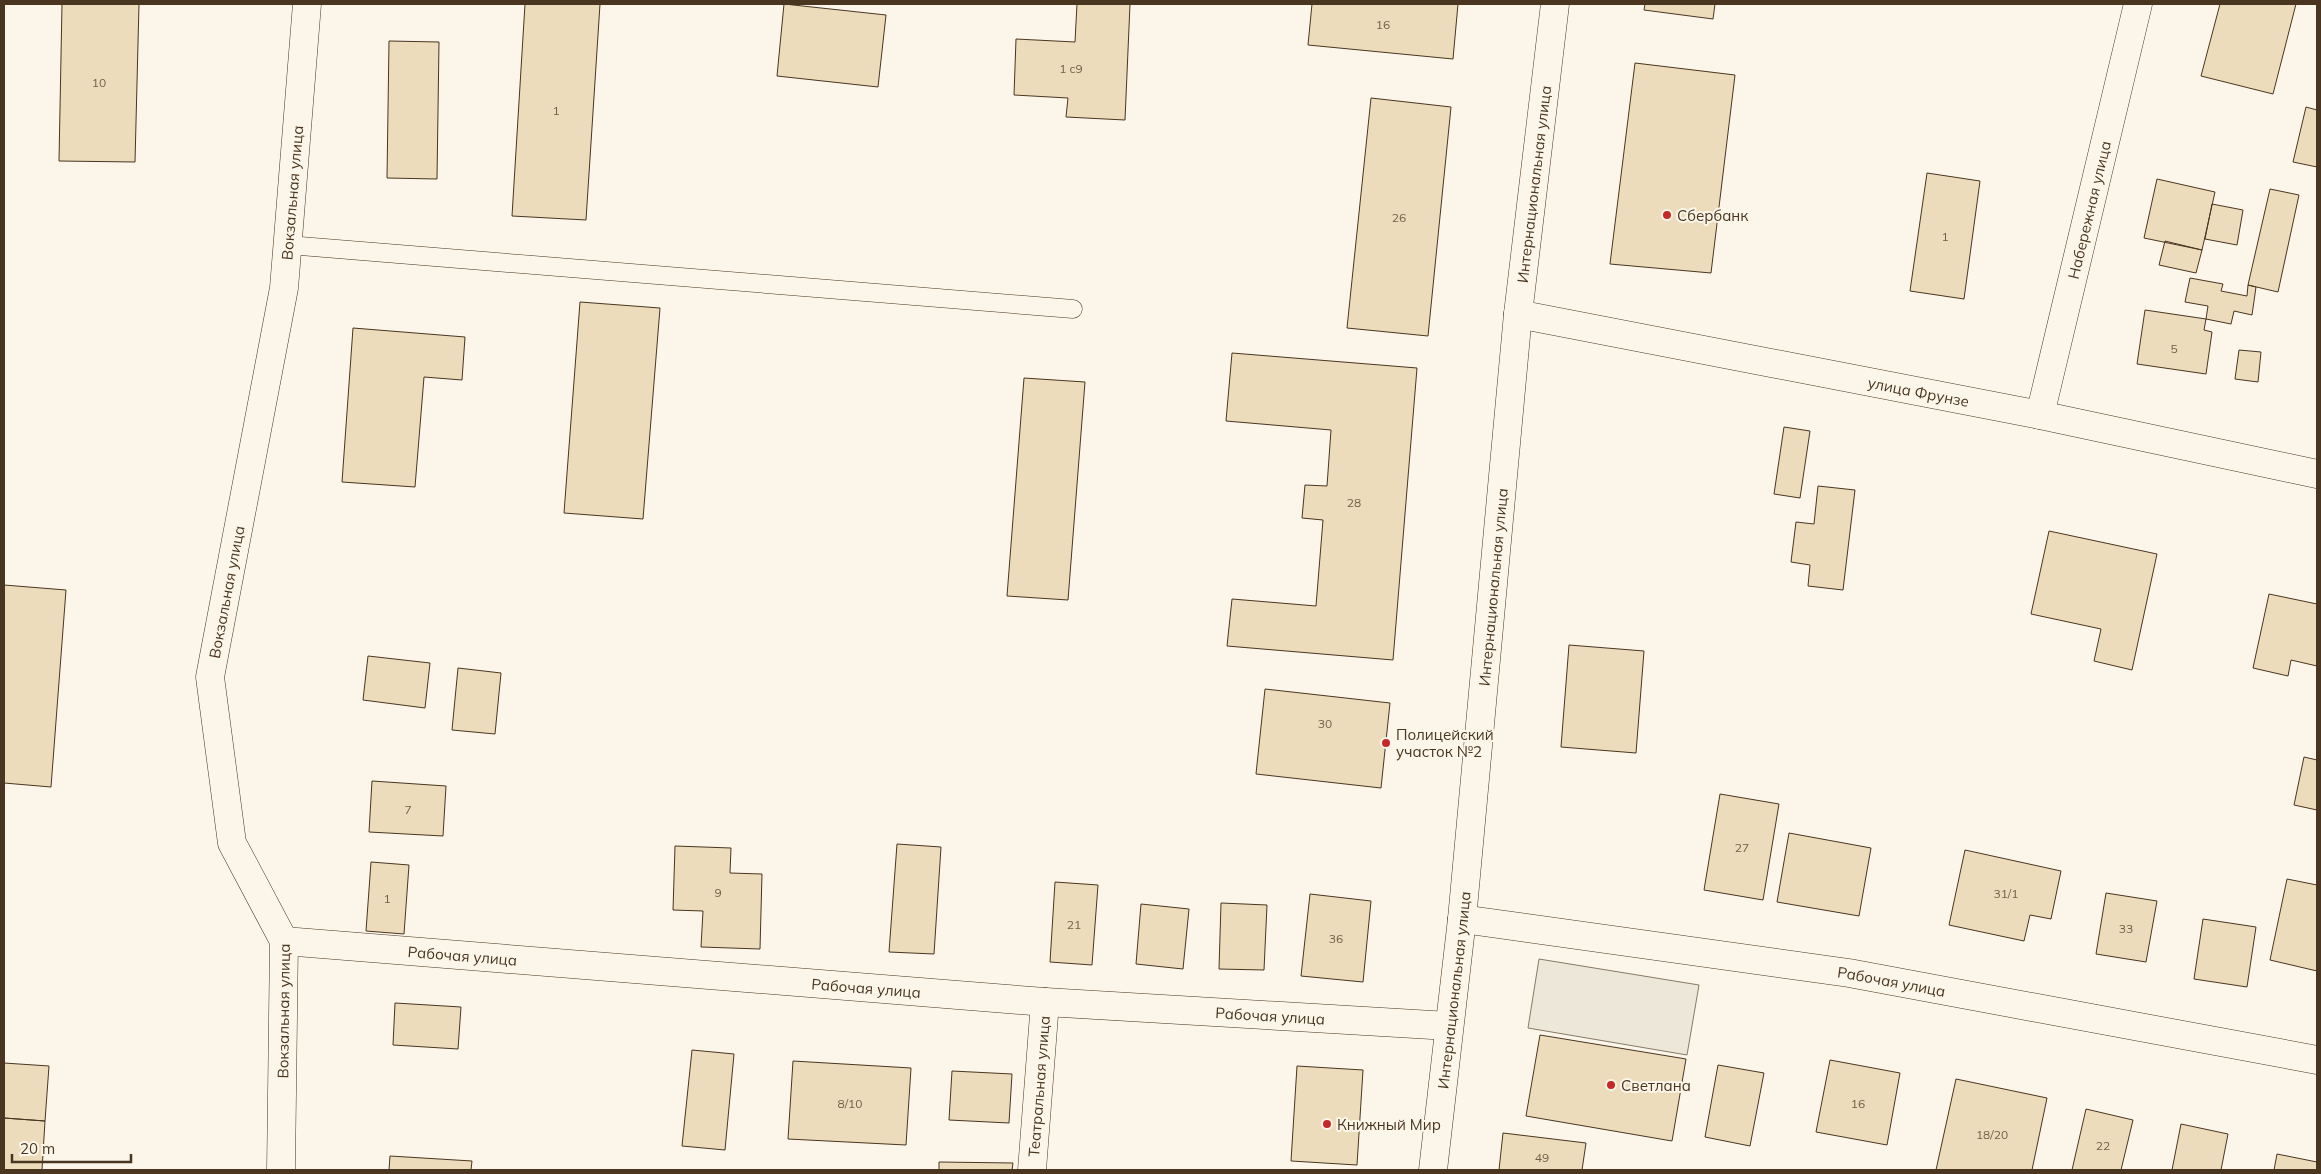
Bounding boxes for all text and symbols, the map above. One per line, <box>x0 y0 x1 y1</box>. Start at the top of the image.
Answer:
house number: 16 <box>1376 17 1390 32</box>
house number: 1 с9 <box>1059 61 1083 76</box>
house number: 10 <box>92 75 106 90</box>
street label: Интернациональная улица <box>1512 84 1555 284</box>
house number: 1 <box>552 103 560 118</box>
street label: Вокзальная улица <box>277 125 307 261</box>
street label: Набережная улица <box>2063 139 2115 281</box>
place label: Сбербанк <box>1677 206 1749 225</box>
marker: Сбербанк <box>1661 209 1673 221</box>
house number: 26 <box>1392 210 1406 225</box>
house number: 1 <box>1941 229 1949 244</box>
house number: 5 <box>2170 341 2178 356</box>
street label: улица Фрунзе <box>1866 372 1971 411</box>
street label: Интернациональная улица <box>1474 487 1511 687</box>
house number: 28 <box>1347 495 1361 510</box>
street label: Вокзальная улица <box>204 524 248 660</box>
house number: 30 <box>1318 716 1332 731</box>
place label: Полицейский участок №2 <box>1396 725 1494 761</box>
marker: Полицейский участок №2 <box>1380 737 1392 749</box>
house number: 7 <box>404 802 412 817</box>
house number: 27 <box>1735 840 1749 855</box>
house number: 9 <box>714 885 722 900</box>
house number: 31/1 <box>1993 886 2019 901</box>
house number: 1 <box>383 891 391 906</box>
street label: Интернациональная улица <box>1433 891 1474 1090</box>
house number: 21 <box>1067 917 1081 932</box>
house number: 33 <box>2119 921 2133 936</box>
house number: 36 <box>1329 931 1343 946</box>
street label: Рабочая улица <box>407 941 518 969</box>
street label: Вокзальная улица <box>273 943 293 1079</box>
street label: Рабочая улица <box>1836 962 1947 1000</box>
street label: Рабочая улица <box>811 974 922 1002</box>
street label: Рабочая улица <box>1215 1003 1326 1028</box>
street label: Театральная улица <box>1024 1015 1053 1158</box>
place label: Светлана <box>1621 1076 1691 1095</box>
marker: Светлана <box>1605 1079 1617 1091</box>
house number: 8/10 <box>837 1096 863 1111</box>
house number: 16 <box>1851 1096 1865 1111</box>
place label: Книжный Мир <box>1337 1115 1441 1134</box>
marker: Книжный Мир <box>1321 1118 1333 1130</box>
house number: 18/20 <box>1976 1127 2008 1142</box>
scale bar <box>12 1132 131 1164</box>
house number: 22 <box>2096 1138 2110 1153</box>
text: 20 m <box>20 1139 55 1158</box>
house number: 49 <box>1535 1150 1549 1165</box>

